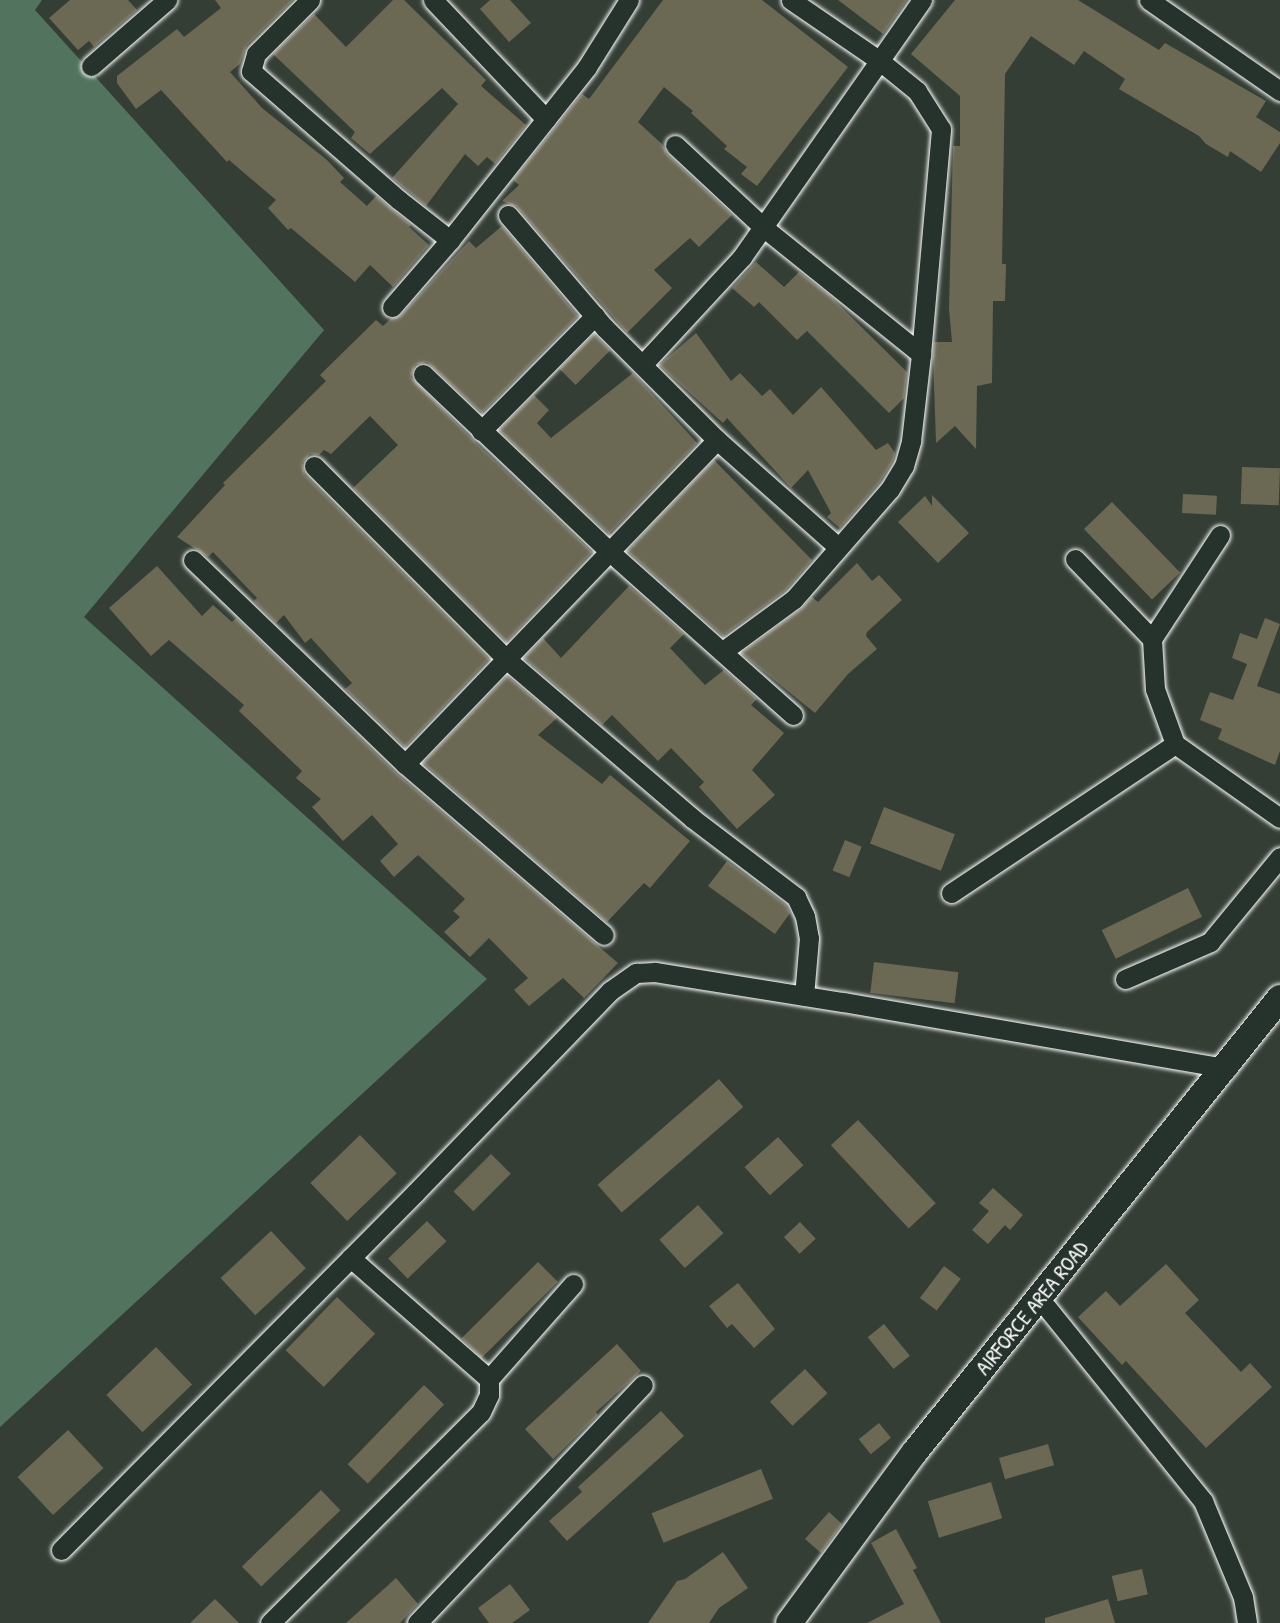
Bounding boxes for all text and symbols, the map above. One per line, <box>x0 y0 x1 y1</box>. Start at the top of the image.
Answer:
street label: AIRFORCE AREA ROAD <box>970 1236 1094 1380</box>

